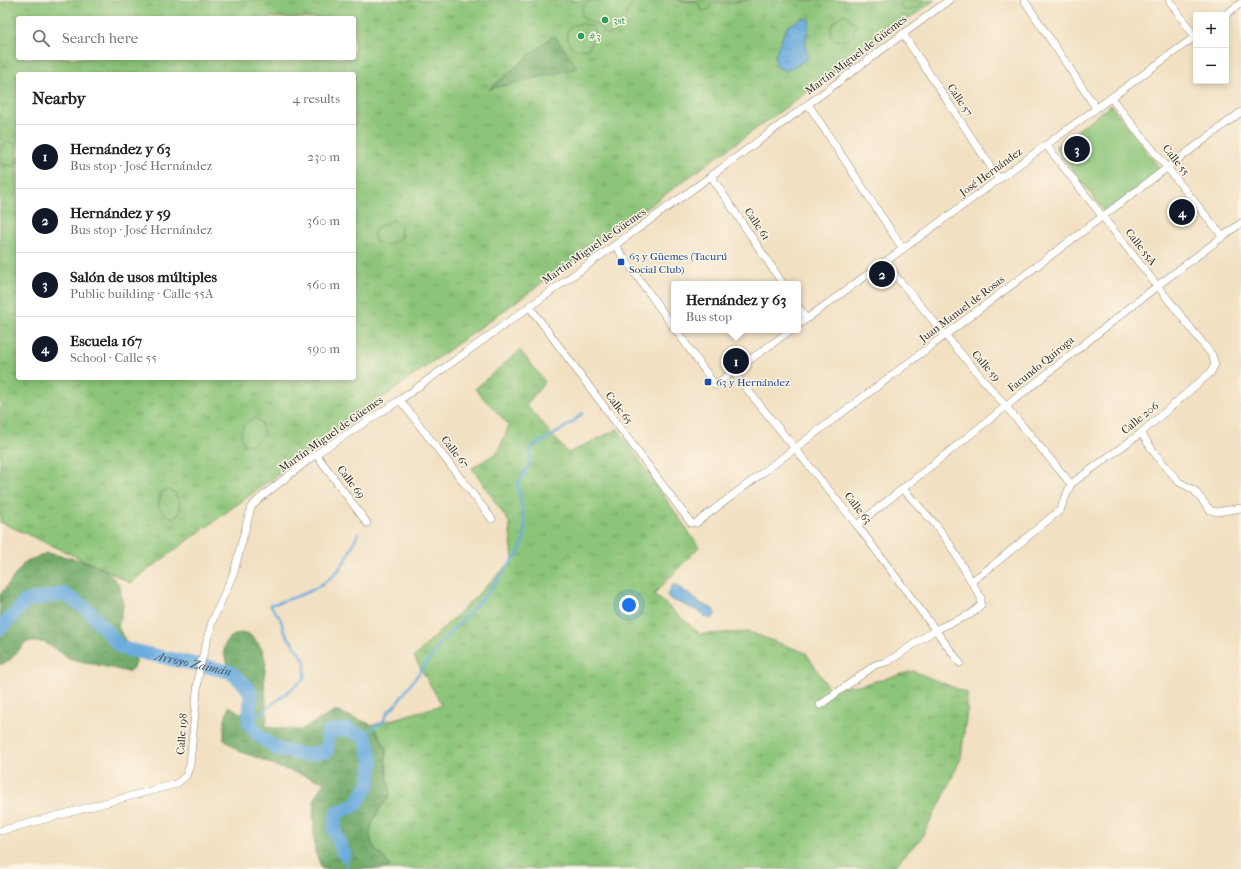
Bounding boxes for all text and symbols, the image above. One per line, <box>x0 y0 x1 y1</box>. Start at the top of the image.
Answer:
map controls <box>1193 12 1229 84</box>
button: + <box>1193 12 1229 48</box>
street label: Martín Miguel de Güemes <box>803 13 909 97</box>
place label: 3st <box>613 14 626 27</box>
marker: 3st <box>600 15 610 25</box>
search box <box>16 16 356 60</box>
icon: search <box>30 27 52 49</box>
text: Search here <box>62 29 138 47</box>
place label: #3 <box>589 30 600 43</box>
marker: #3 <box>576 31 586 41</box>
button: − <box>1193 48 1229 84</box>
street label: Calle 57 <box>944 81 976 119</box>
text: Nearby <box>32 88 86 108</box>
text: 4 results <box>293 91 340 106</box>
pin: 3 <box>1064 134 1090 164</box>
text: Hernández y 63 <box>70 140 171 158</box>
street label: Calle 55 <box>1160 142 1192 178</box>
street label: José Hernández <box>956 145 1025 200</box>
text: 1 <box>43 149 47 164</box>
text: 230 m <box>307 149 340 164</box>
text: Bus stop · José Hernández <box>70 158 212 173</box>
pin: 4 <box>1169 197 1195 227</box>
text: Hernández y 59 <box>70 204 171 222</box>
street label: Martín Miguel de Güemes <box>540 205 648 287</box>
street label: Calle 61 <box>742 205 773 243</box>
text: 2 <box>42 213 48 228</box>
text: 360 m <box>307 213 340 228</box>
text: Bus stop · José Hernández <box>70 222 212 237</box>
street label: Calle 55A <box>1123 226 1160 269</box>
place label: 63 y Güemes (Tacurú Social Club) <box>629 250 728 276</box>
marker: 63 y Güemes (Tacurú Social Club) <box>616 257 626 267</box>
pin: 2 <box>869 259 895 289</box>
text: Salón de usos múltiples <box>70 268 217 286</box>
street label: Juan Manuel de Rosas <box>916 273 1007 346</box>
text: 3 <box>42 277 48 292</box>
text: 560 m <box>307 277 340 292</box>
popup <box>671 281 801 333</box>
text: Public building · Calle 55A <box>70 286 213 301</box>
text: Hernández y 63 <box>686 291 786 309</box>
text: Bus stop <box>686 309 732 324</box>
text: Escuela 167 <box>70 332 142 350</box>
street label: Facundo Quiroga <box>1005 333 1077 395</box>
text: 4 <box>41 341 49 356</box>
text: 590 m <box>307 341 340 356</box>
pin: 1 <box>723 346 749 376</box>
street label: Calle 59 <box>969 348 1003 384</box>
text: School · Calle 55 <box>70 350 157 365</box>
place label: 63 y Hernández <box>716 376 790 389</box>
marker: 63 y Hernández <box>703 377 713 387</box>
street label: Calle 65 <box>603 389 635 427</box>
street label: Martín Miguel de Güemes <box>277 393 385 475</box>
street label: Calle 206 <box>1119 399 1161 437</box>
street label: Calle 67 <box>438 433 472 471</box>
street label: Calle 69 <box>334 463 368 501</box>
street label: Calle 63 <box>842 490 874 526</box>
your location <box>619 595 639 615</box>
water label: Arroyo Zaimán <box>152 648 233 679</box>
street label: Calle 198 <box>174 713 190 755</box>

